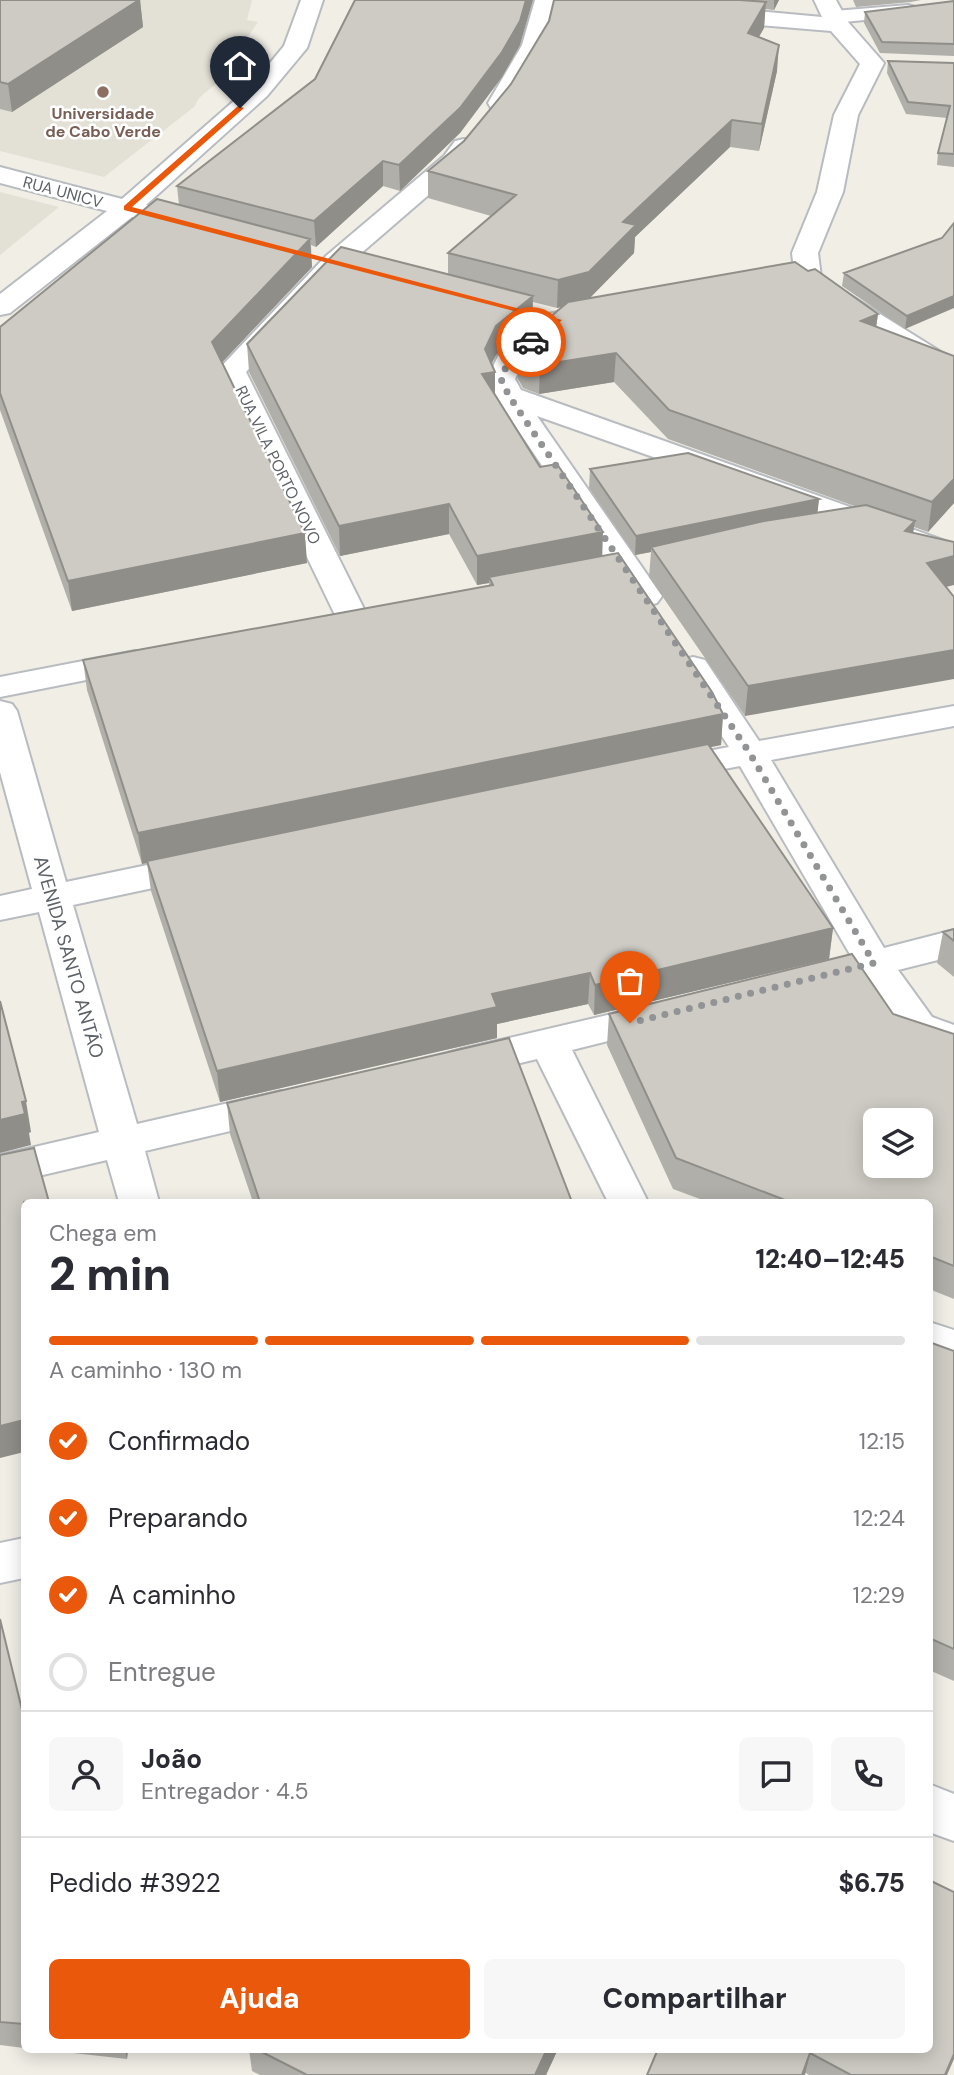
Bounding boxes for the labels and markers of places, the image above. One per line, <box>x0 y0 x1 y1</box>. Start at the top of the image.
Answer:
pin <box>210 36 270 108</box>
marker: Universidade de Cabo Verde <box>95 84 111 100</box>
place label: Universidade de Cabo Verde <box>45 103 161 142</box>
pin <box>600 951 660 1023</box>

